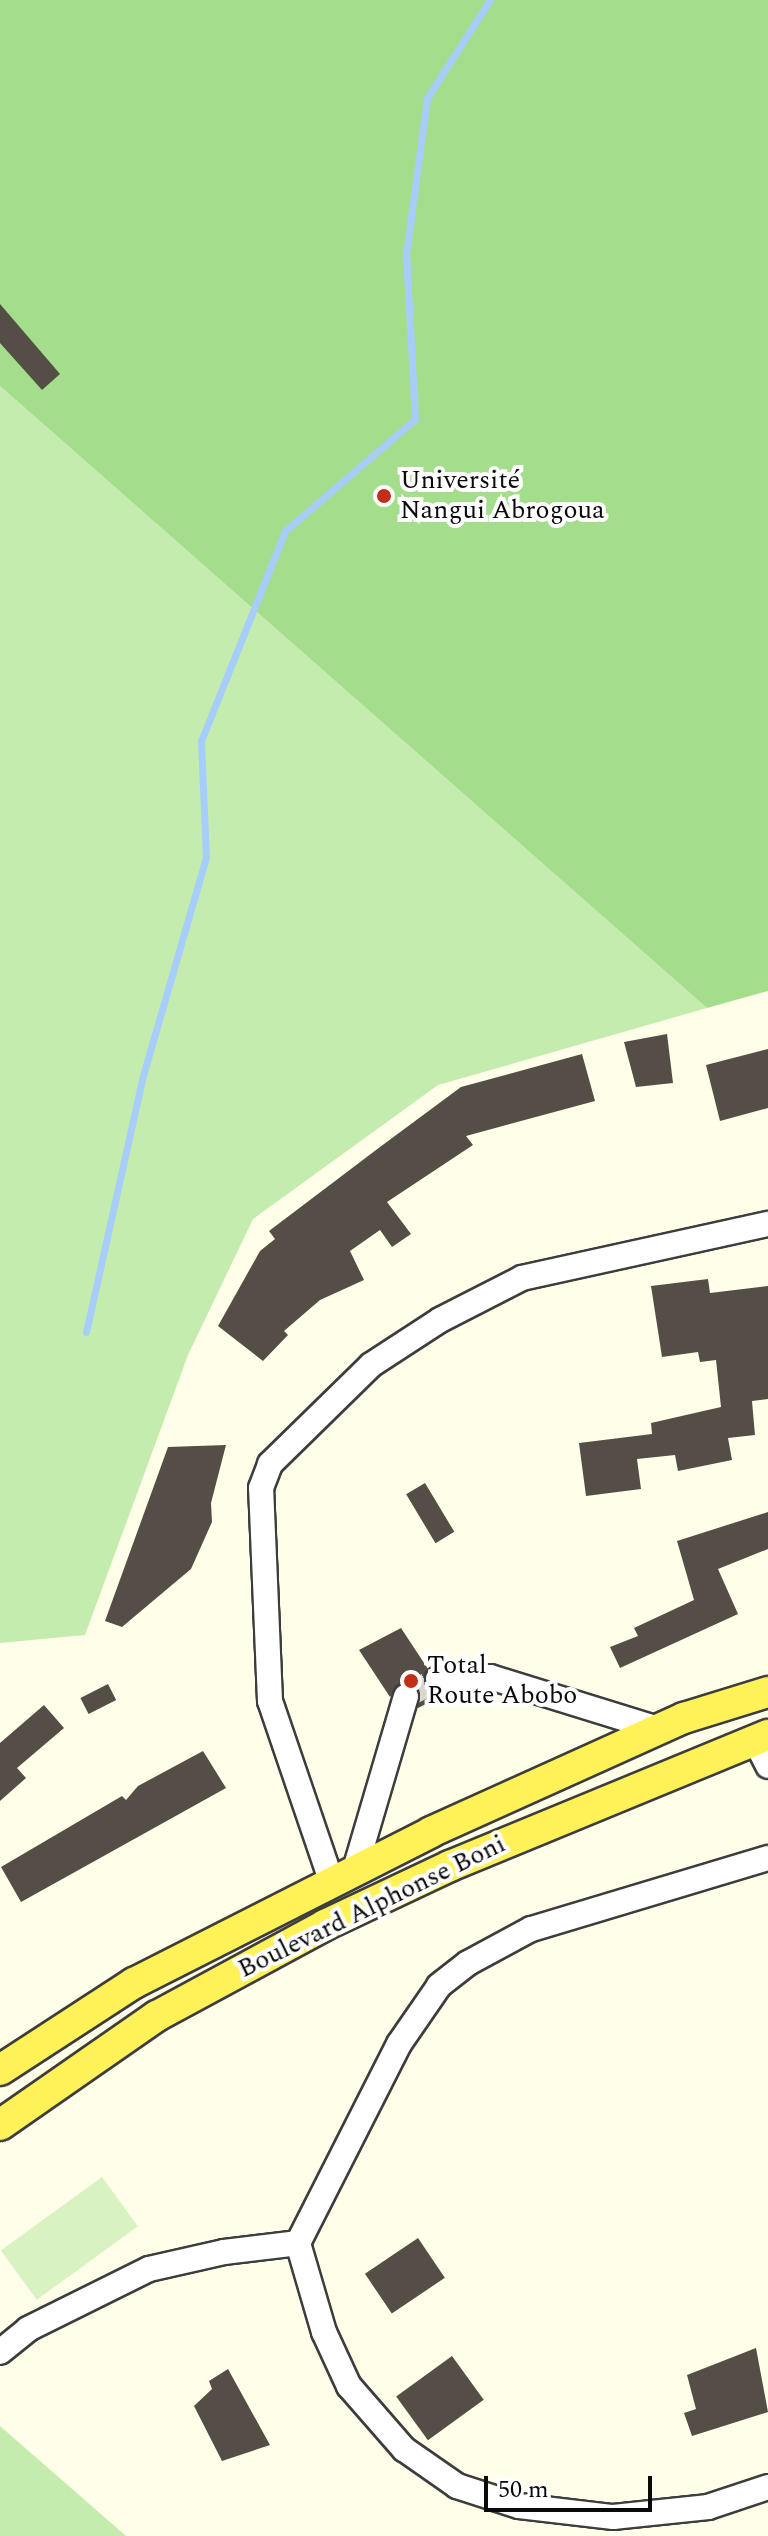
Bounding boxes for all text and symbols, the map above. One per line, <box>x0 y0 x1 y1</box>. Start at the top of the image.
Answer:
place label: Université Nangui Abrogoua <box>400 465 605 526</box>
marker: Université Nangui Abrogoua <box>375 487 393 505</box>
place label: Total Route Abobo <box>427 1650 577 1712</box>
marker: Total Route Abobo <box>402 1672 420 1690</box>
street label: Boulevard Alphonse Boni <box>233 1829 511 1985</box>
scale bar <box>488 2460 656 2510</box>
text: 50 m <box>498 2472 549 2508</box>

